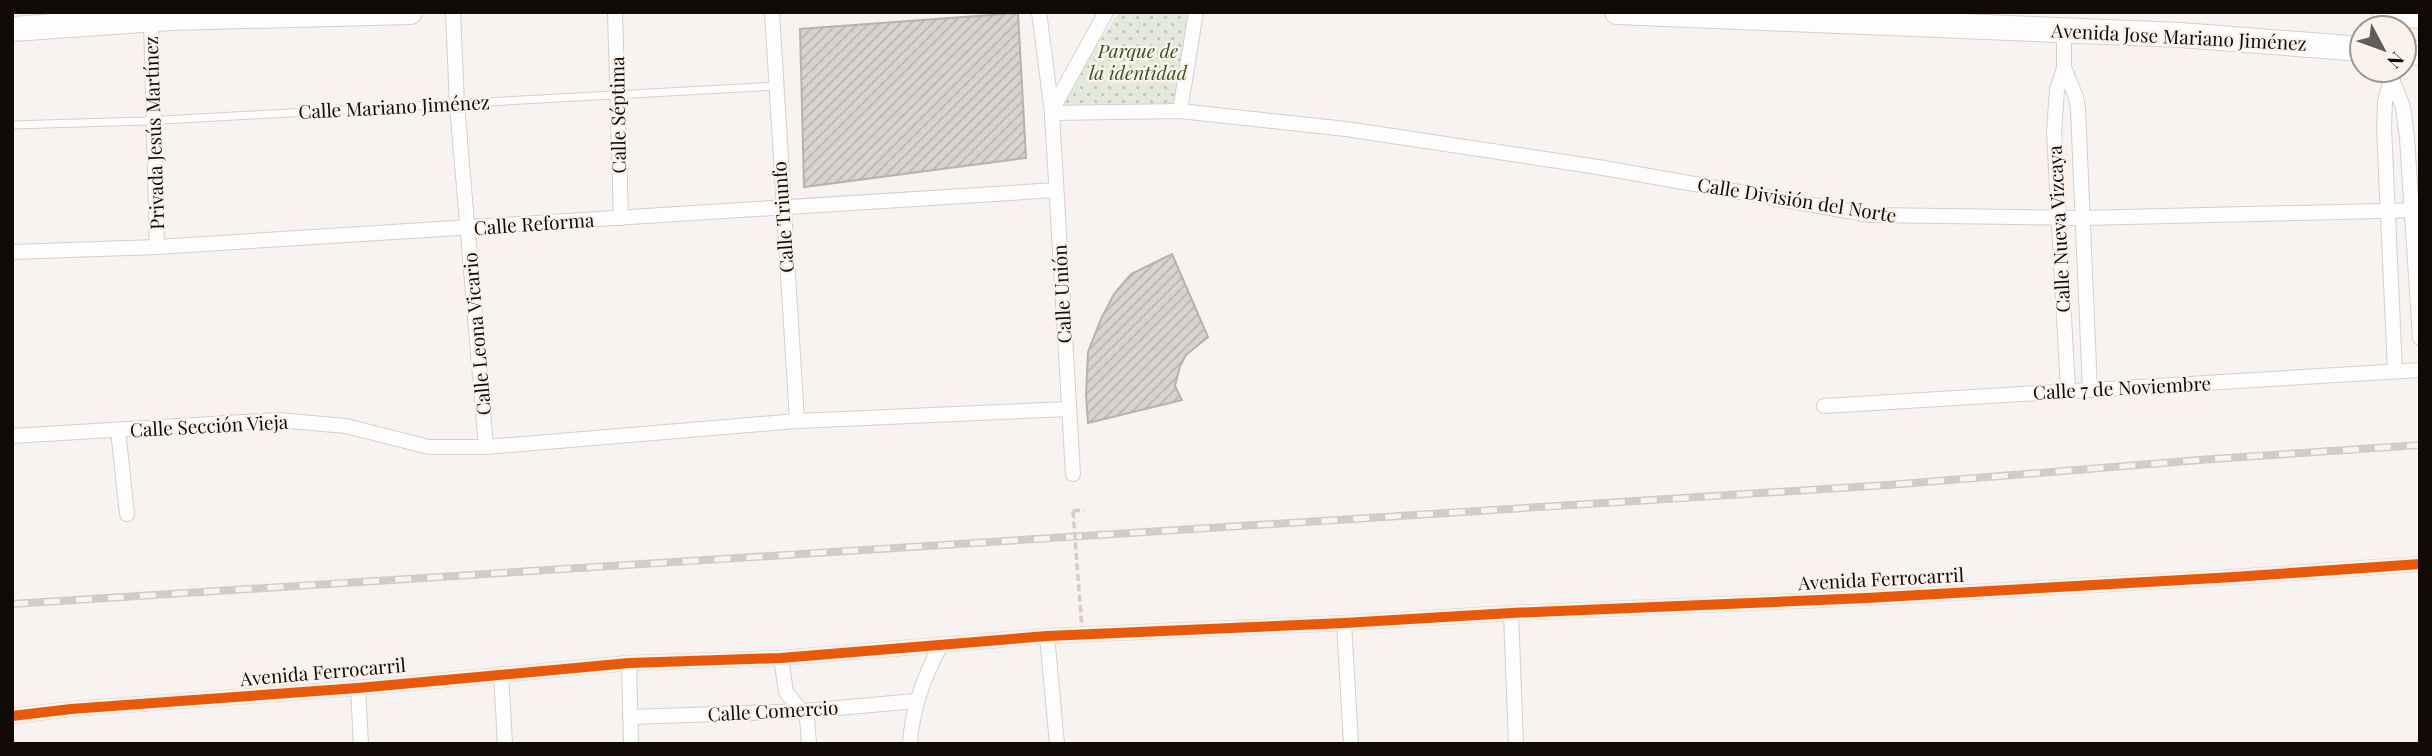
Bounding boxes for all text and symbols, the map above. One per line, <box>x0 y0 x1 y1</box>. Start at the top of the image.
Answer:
north arrow <box>2348 14 2418 84</box>
street label: Avenida Jose Mariano Jiménez <box>2050 16 2307 56</box>
street label: Privada Jesús Martínez <box>137 36 169 230</box>
park label: Parque de la identidad <box>1089 37 1188 85</box>
text: N <box>2382 47 2411 75</box>
street label: Calle Séptima <box>603 56 631 174</box>
street label: Calle Mariano Jiménez <box>298 88 490 124</box>
street label: Calle Nueva Vizcaya <box>2041 144 2075 313</box>
street label: Calle Triunfo <box>765 160 799 274</box>
street label: Calle División del Norte <box>1696 170 1899 228</box>
street label: Calle Reforma <box>473 206 596 240</box>
street label: Calle Unión <box>1045 243 1077 344</box>
street label: Calle Leona Vicario <box>456 251 496 417</box>
street label: Calle 7 de Noviembre <box>2032 369 2212 405</box>
street label: Calle Sección Vieja <box>129 408 289 442</box>
street label: Avenida Ferrocarril <box>1796 561 1965 595</box>
street label: Avenida Ferrocarril <box>238 651 407 691</box>
street label: Calle Comercio <box>707 694 839 726</box>

